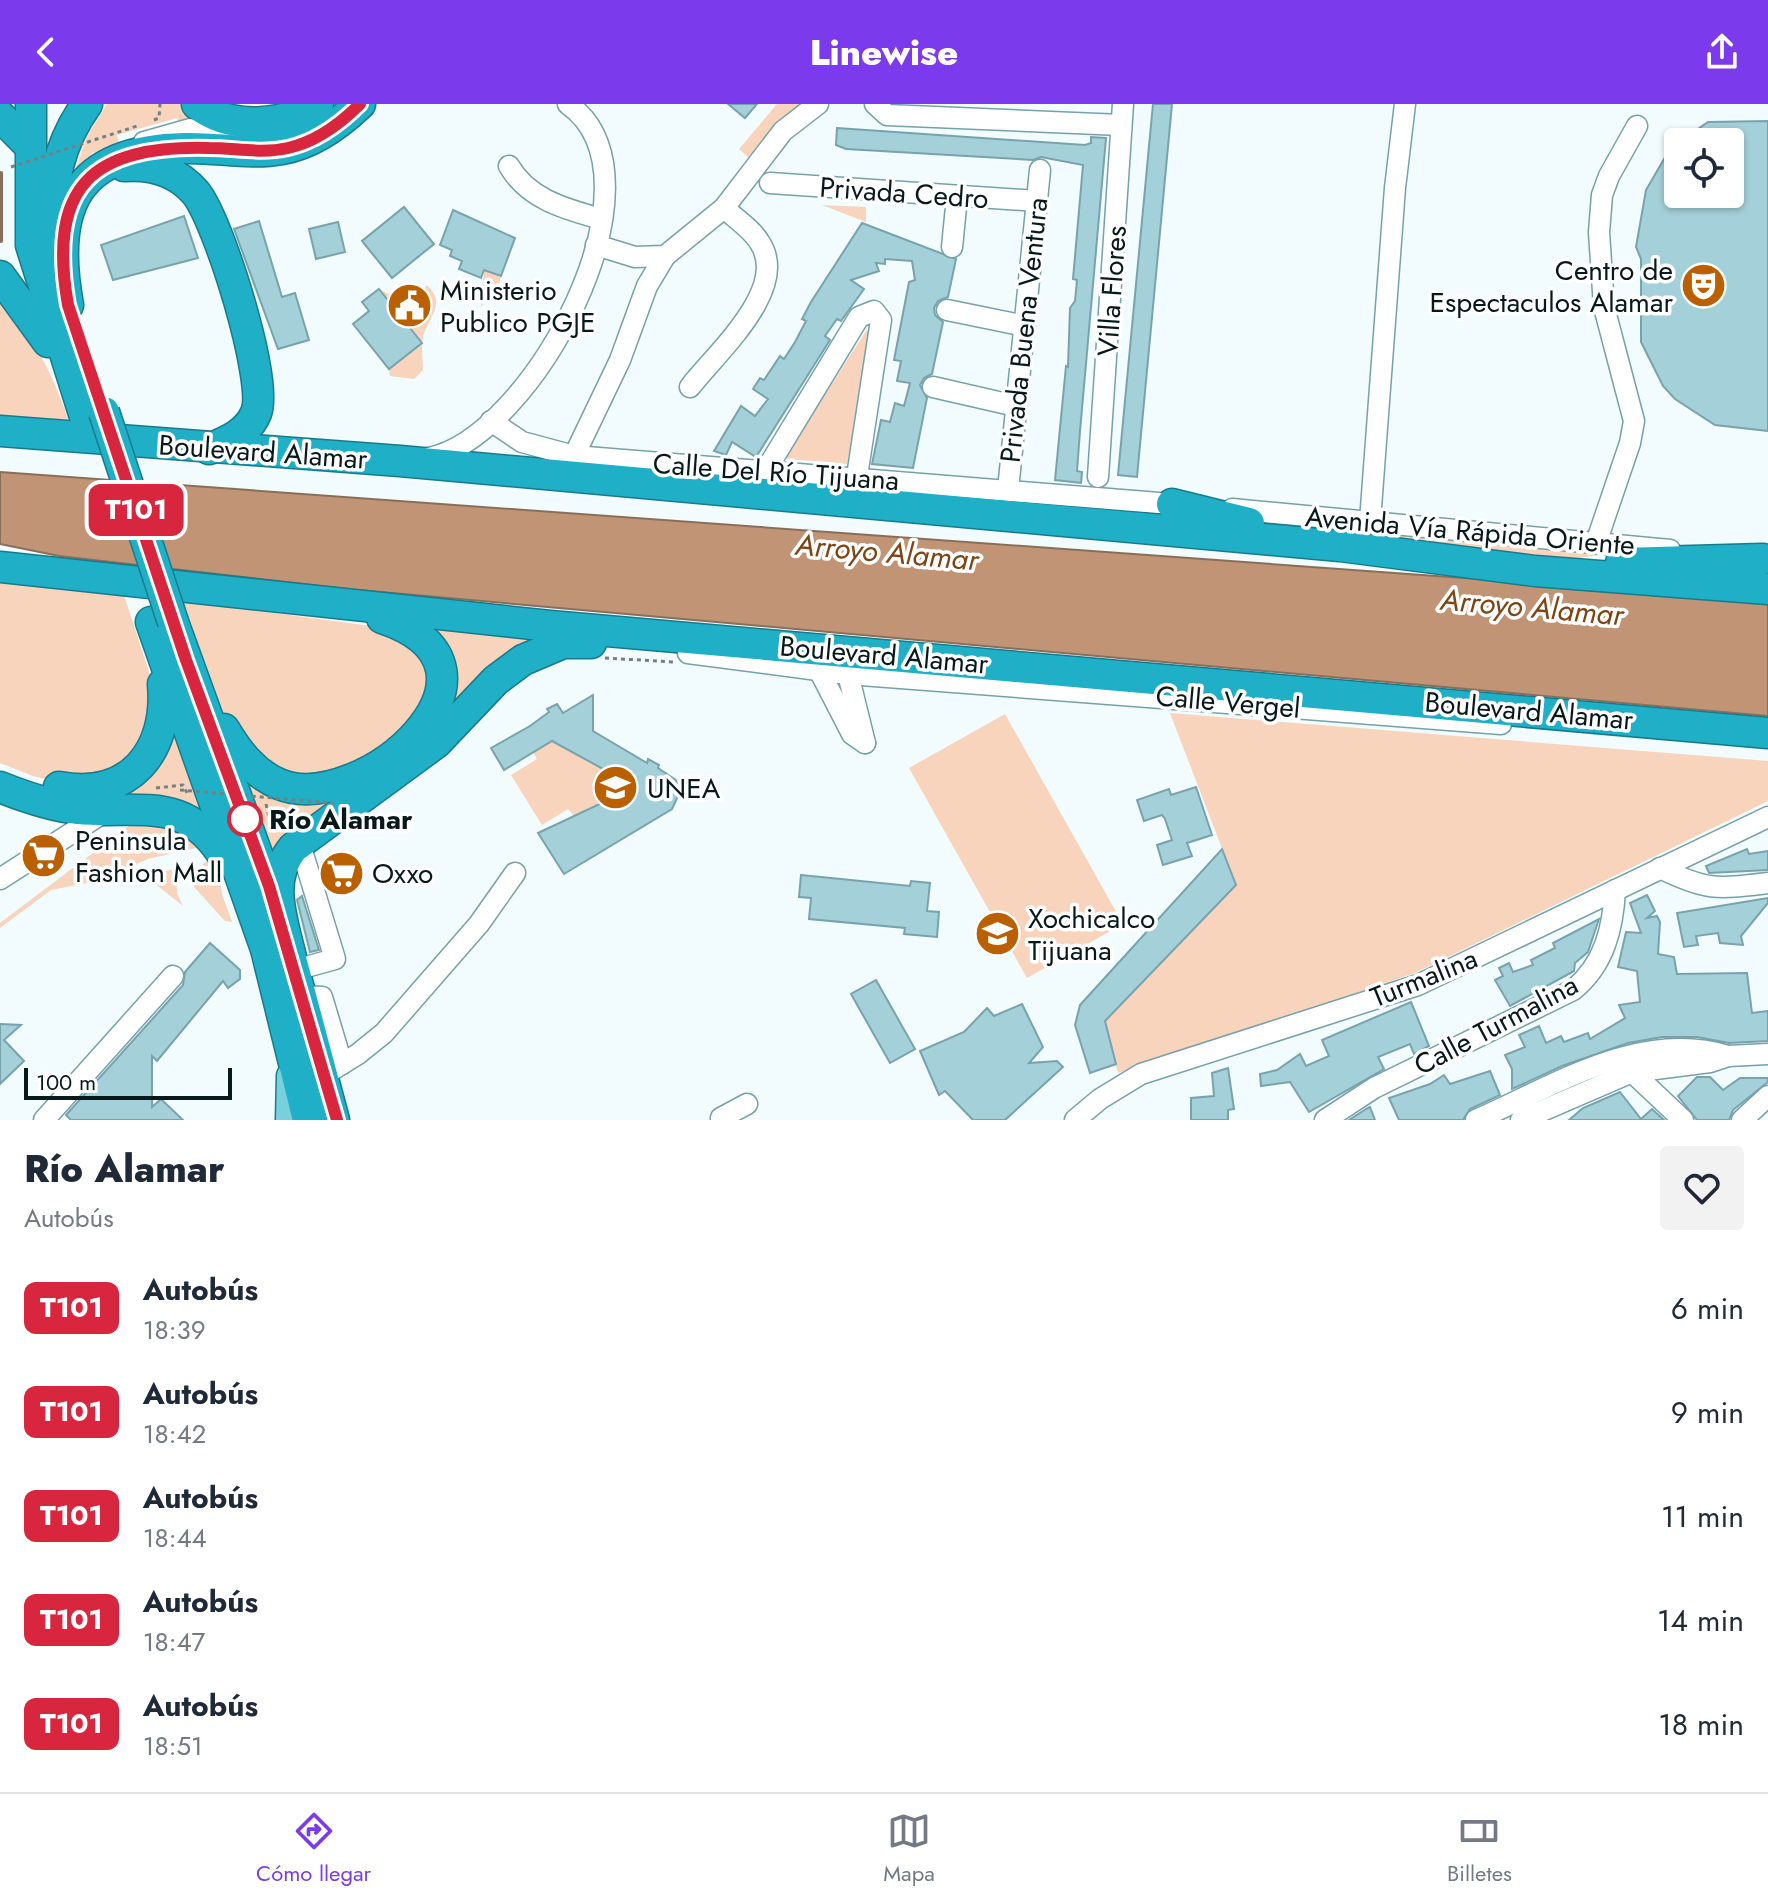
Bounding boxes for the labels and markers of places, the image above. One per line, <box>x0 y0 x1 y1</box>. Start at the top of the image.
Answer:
place label: Centro de Espectaculos Alamar <box>1430 250 1673 323</box>
theatre icon: Centro de Espectaculos Alamar <box>1680 262 1728 310</box>
place label: Ministerio Publico PGJE <box>440 270 595 343</box>
public building icon: Ministerio Publico PGJE <box>385 282 433 330</box>
school or university icon: UNEA <box>592 764 640 812</box>
place label: UNEA <box>647 768 721 809</box>
place label: Río Alamar <box>269 799 413 840</box>
marker: Río Alamar <box>228 802 262 836</box>
place label: Peninsula Fashion Mall <box>75 820 222 893</box>
supermarket icon: Peninsula Fashion Mall <box>20 832 68 880</box>
supermarket icon: Oxxo <box>317 849 365 897</box>
place label: Oxxo <box>372 853 433 894</box>
place label: Xochicalco Tijuana <box>1028 898 1155 971</box>
school or university icon: Xochicalco Tijuana <box>973 910 1021 958</box>

